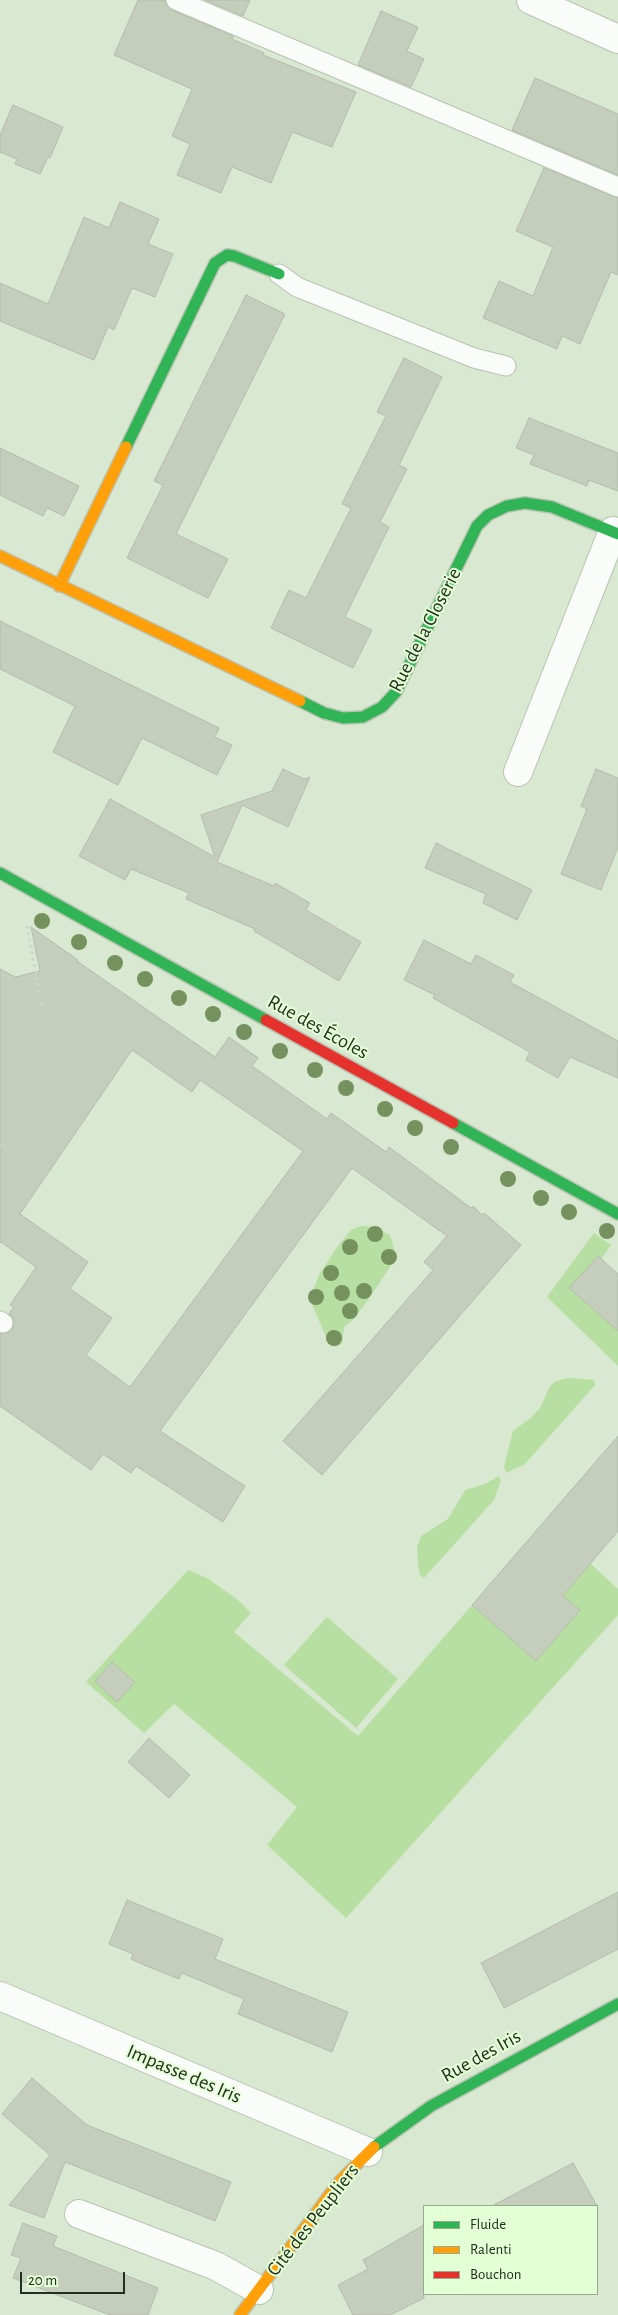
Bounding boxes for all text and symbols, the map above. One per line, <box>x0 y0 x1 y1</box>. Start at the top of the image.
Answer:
street label: Rue de la Closerie <box>383 564 467 696</box>
street label: Rue des Écoles <box>263 989 373 1065</box>
street label: Rue des Iris <box>437 2024 525 2088</box>
street label: Impasse des Iris <box>123 2039 245 2109</box>
street label: Cité des Peupliers <box>262 2159 364 2281</box>
legend <box>423 2205 598 2295</box>
text: Fluide <box>470 2217 506 2232</box>
text: Ralenti <box>470 2242 512 2257</box>
scale bar <box>22 2262 128 2294</box>
text: Bouchon <box>470 2267 521 2282</box>
text: 20 m <box>28 2273 57 2288</box>

